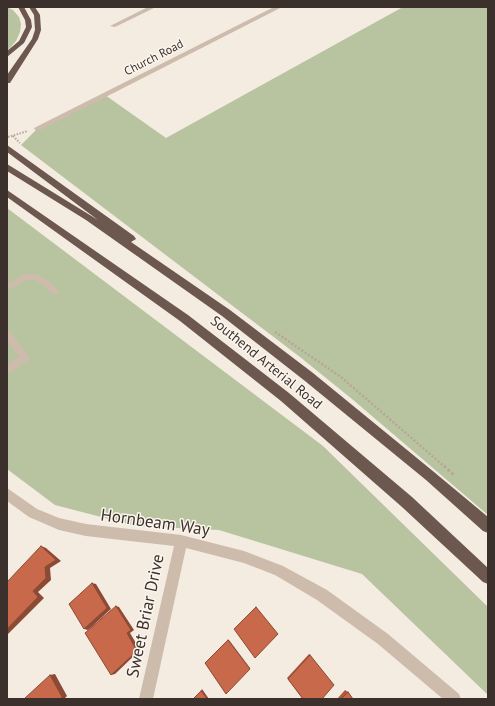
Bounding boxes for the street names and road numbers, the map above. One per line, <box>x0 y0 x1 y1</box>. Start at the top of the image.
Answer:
street label: Church Road <box>122 37 186 79</box>
street label: Southend Arterial Road <box>207 313 325 413</box>
street label: Hornbeam Way <box>99 505 211 541</box>
street label: Sweet Briar Drive <box>123 552 169 680</box>

